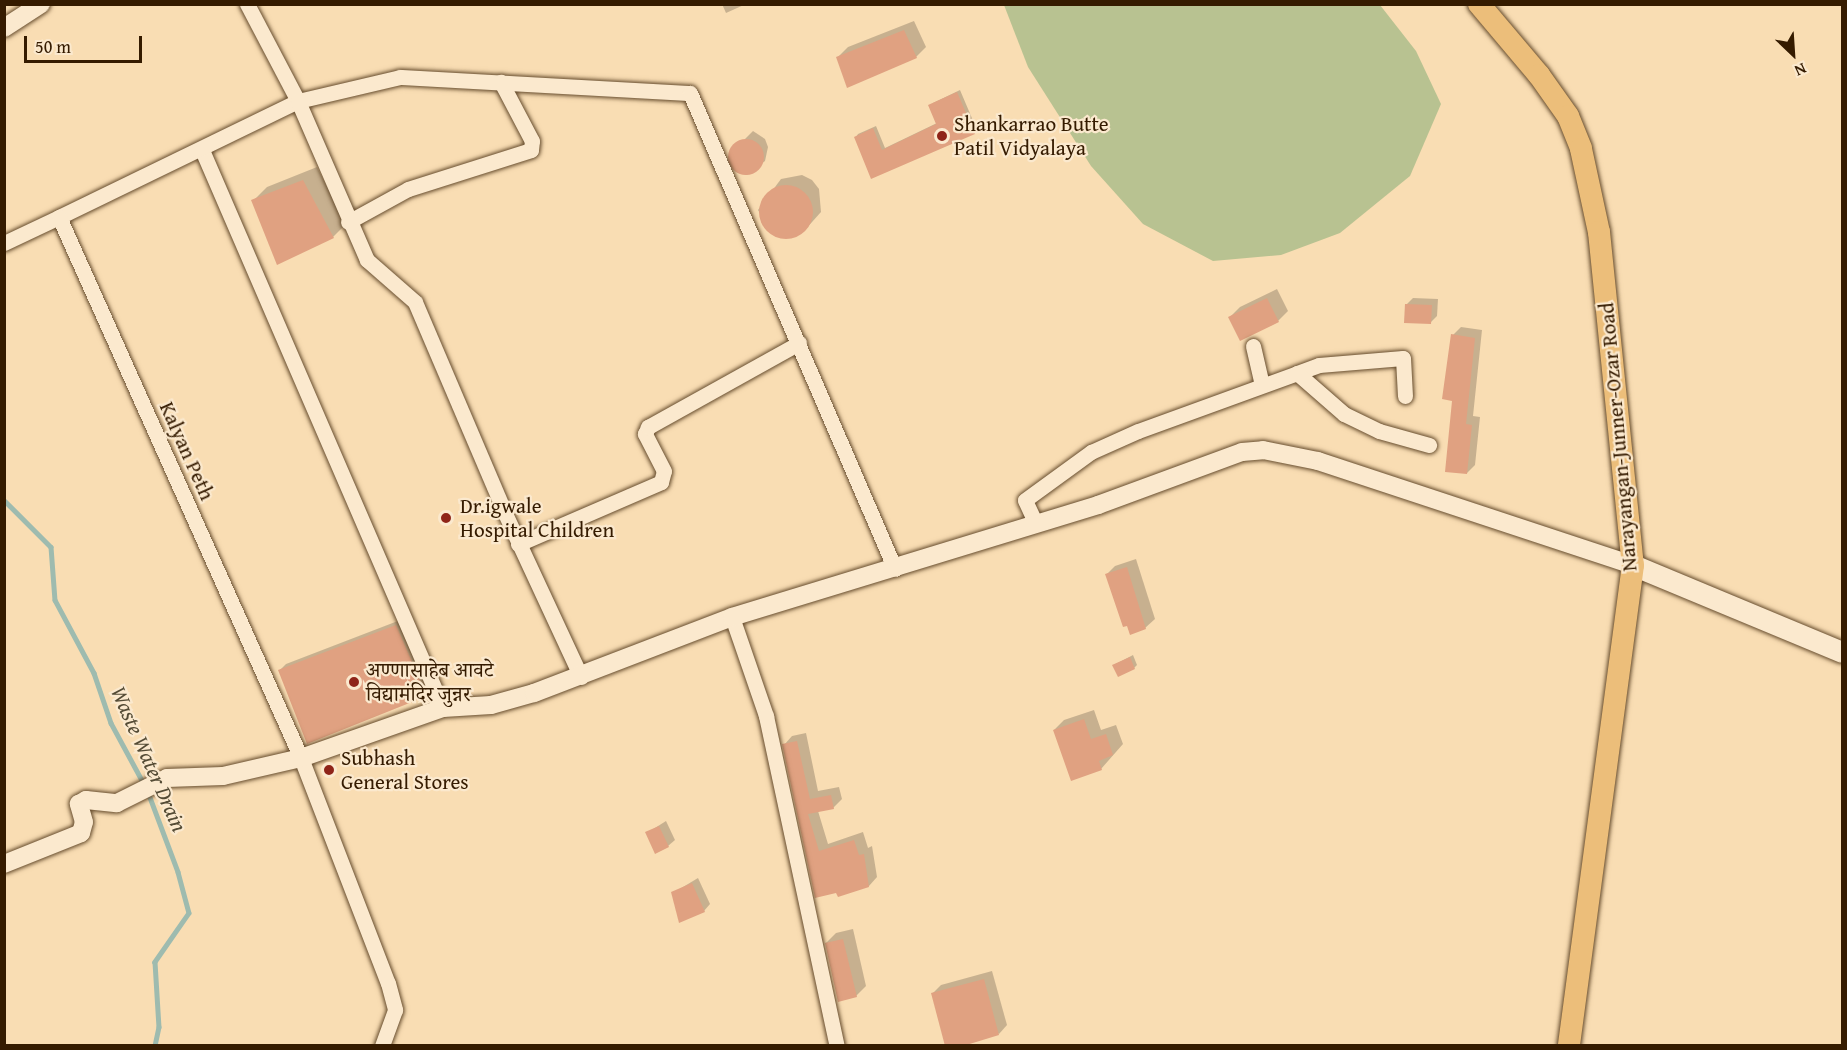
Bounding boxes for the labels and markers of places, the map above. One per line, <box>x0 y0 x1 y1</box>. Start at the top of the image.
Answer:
place label: Shankarrao Butte Patil Vidyalaya <box>954 111 1109 161</box>
marker: Shankarrao Butte Patil Vidyalaya <box>935 129 949 143</box>
place label: Dr.igwale Hospital Children <box>460 493 614 543</box>
marker: Dr.igwale Hospital Children <box>437 509 455 527</box>
place label: अण्णासाहेब आवटे विद्यामंदिर जुन्नर <box>366 657 494 707</box>
marker: अण्णासाहेब आवटे विद्यामंदिर जुन्नर <box>347 675 361 689</box>
place label: Subhash General Stores <box>341 745 469 795</box>
marker: Subhash General Stores <box>322 763 336 777</box>

